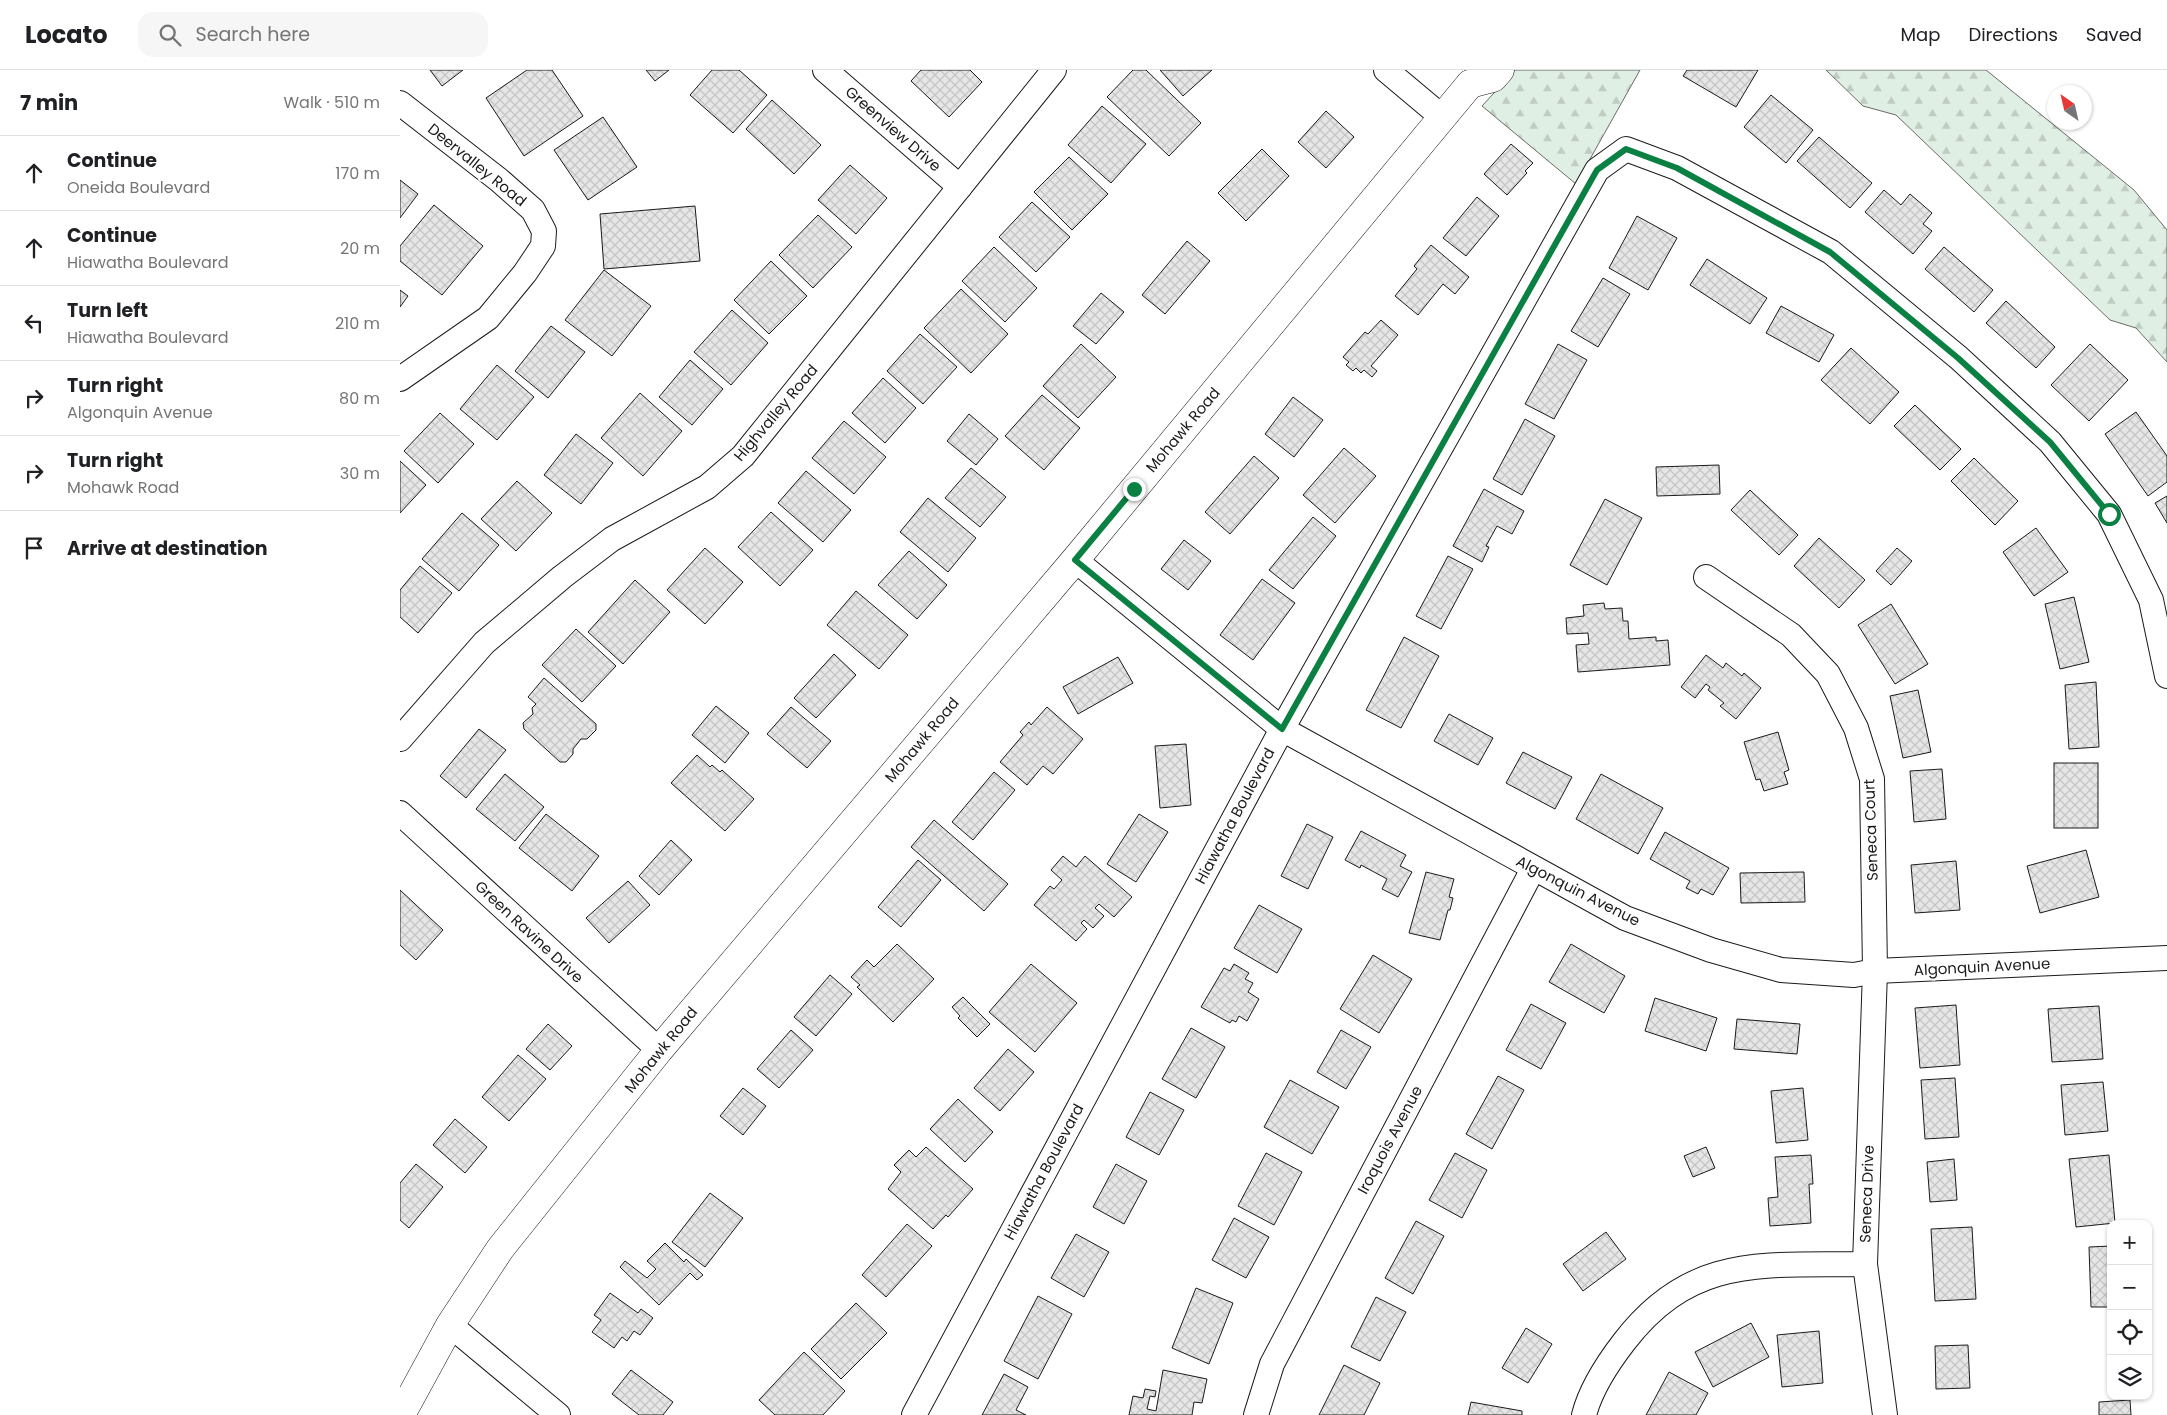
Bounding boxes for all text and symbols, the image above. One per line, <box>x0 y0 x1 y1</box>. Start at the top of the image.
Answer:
search box <box>138 12 488 57</box>
text: Locato <box>25 18 108 51</box>
icon: search <box>156 21 184 49</box>
text: Search here <box>196 21 310 48</box>
text: Map <box>1901 22 1940 47</box>
text: Directions <box>1968 22 2058 47</box>
text: Saved <box>2086 22 2142 47</box>
street label: Greenview Drive <box>841 81 946 176</box>
north arrow <box>2047 85 2092 130</box>
text: 7 min <box>20 88 78 117</box>
text: Walk · 510 m <box>283 91 380 114</box>
street label: Deervalley Road <box>423 118 531 211</box>
text: Continue <box>67 147 157 174</box>
icon: ahead <box>20 159 48 187</box>
text: 170 m <box>335 162 380 185</box>
text: Oneida Boulevard <box>67 176 210 199</box>
text: Continue <box>67 222 157 249</box>
icon: ahead <box>20 234 48 262</box>
text: 20 m <box>340 237 380 260</box>
text: Hiawatha Boulevard <box>67 251 229 274</box>
text: Turn left <box>67 297 148 324</box>
icon: left <box>20 309 48 337</box>
text: 210 m <box>335 312 380 335</box>
text: Hiawatha Boulevard <box>67 326 229 349</box>
street label: Highvalley Road <box>729 360 822 466</box>
text: Turn right <box>67 372 163 399</box>
street label: Mohawk Road <box>1141 383 1225 477</box>
icon: right <box>20 384 48 412</box>
text: 80 m <box>339 387 380 410</box>
text: Algonquin Avenue <box>67 401 213 424</box>
text: Turn right <box>67 447 163 474</box>
icon: right <box>20 459 48 487</box>
text: 30 m <box>340 462 380 485</box>
text: Mohawk Road <box>67 476 179 499</box>
route end <box>1123 478 1146 501</box>
route start <box>2098 503 2121 526</box>
icon: arrive <box>20 534 48 562</box>
text: Arrive at destination <box>67 535 268 562</box>
street label: Mohawk Road <box>880 693 964 787</box>
street label: Hiawatha Boulevard <box>1190 744 1279 888</box>
street label: Seneca Court <box>1858 779 1883 881</box>
street label: Algonquin Avenue <box>1513 850 1644 931</box>
street label: Green Ravine Drive <box>470 876 588 988</box>
street label: Algonquin Avenue <box>1913 952 2051 981</box>
street label: Mohawk Road <box>619 1002 702 1097</box>
street label: Iroquois Avenue <box>1352 1082 1427 1198</box>
street label: Hiawatha Boulevard <box>999 1100 1088 1244</box>
street label: Seneca Drive <box>1854 1145 1879 1243</box>
map controls <box>2107 1220 2152 1400</box>
button: + <box>2107 1220 2152 1265</box>
button: − <box>2107 1265 2152 1310</box>
button: locate <box>2107 1310 2152 1355</box>
button: layers <box>2107 1355 2152 1400</box>

